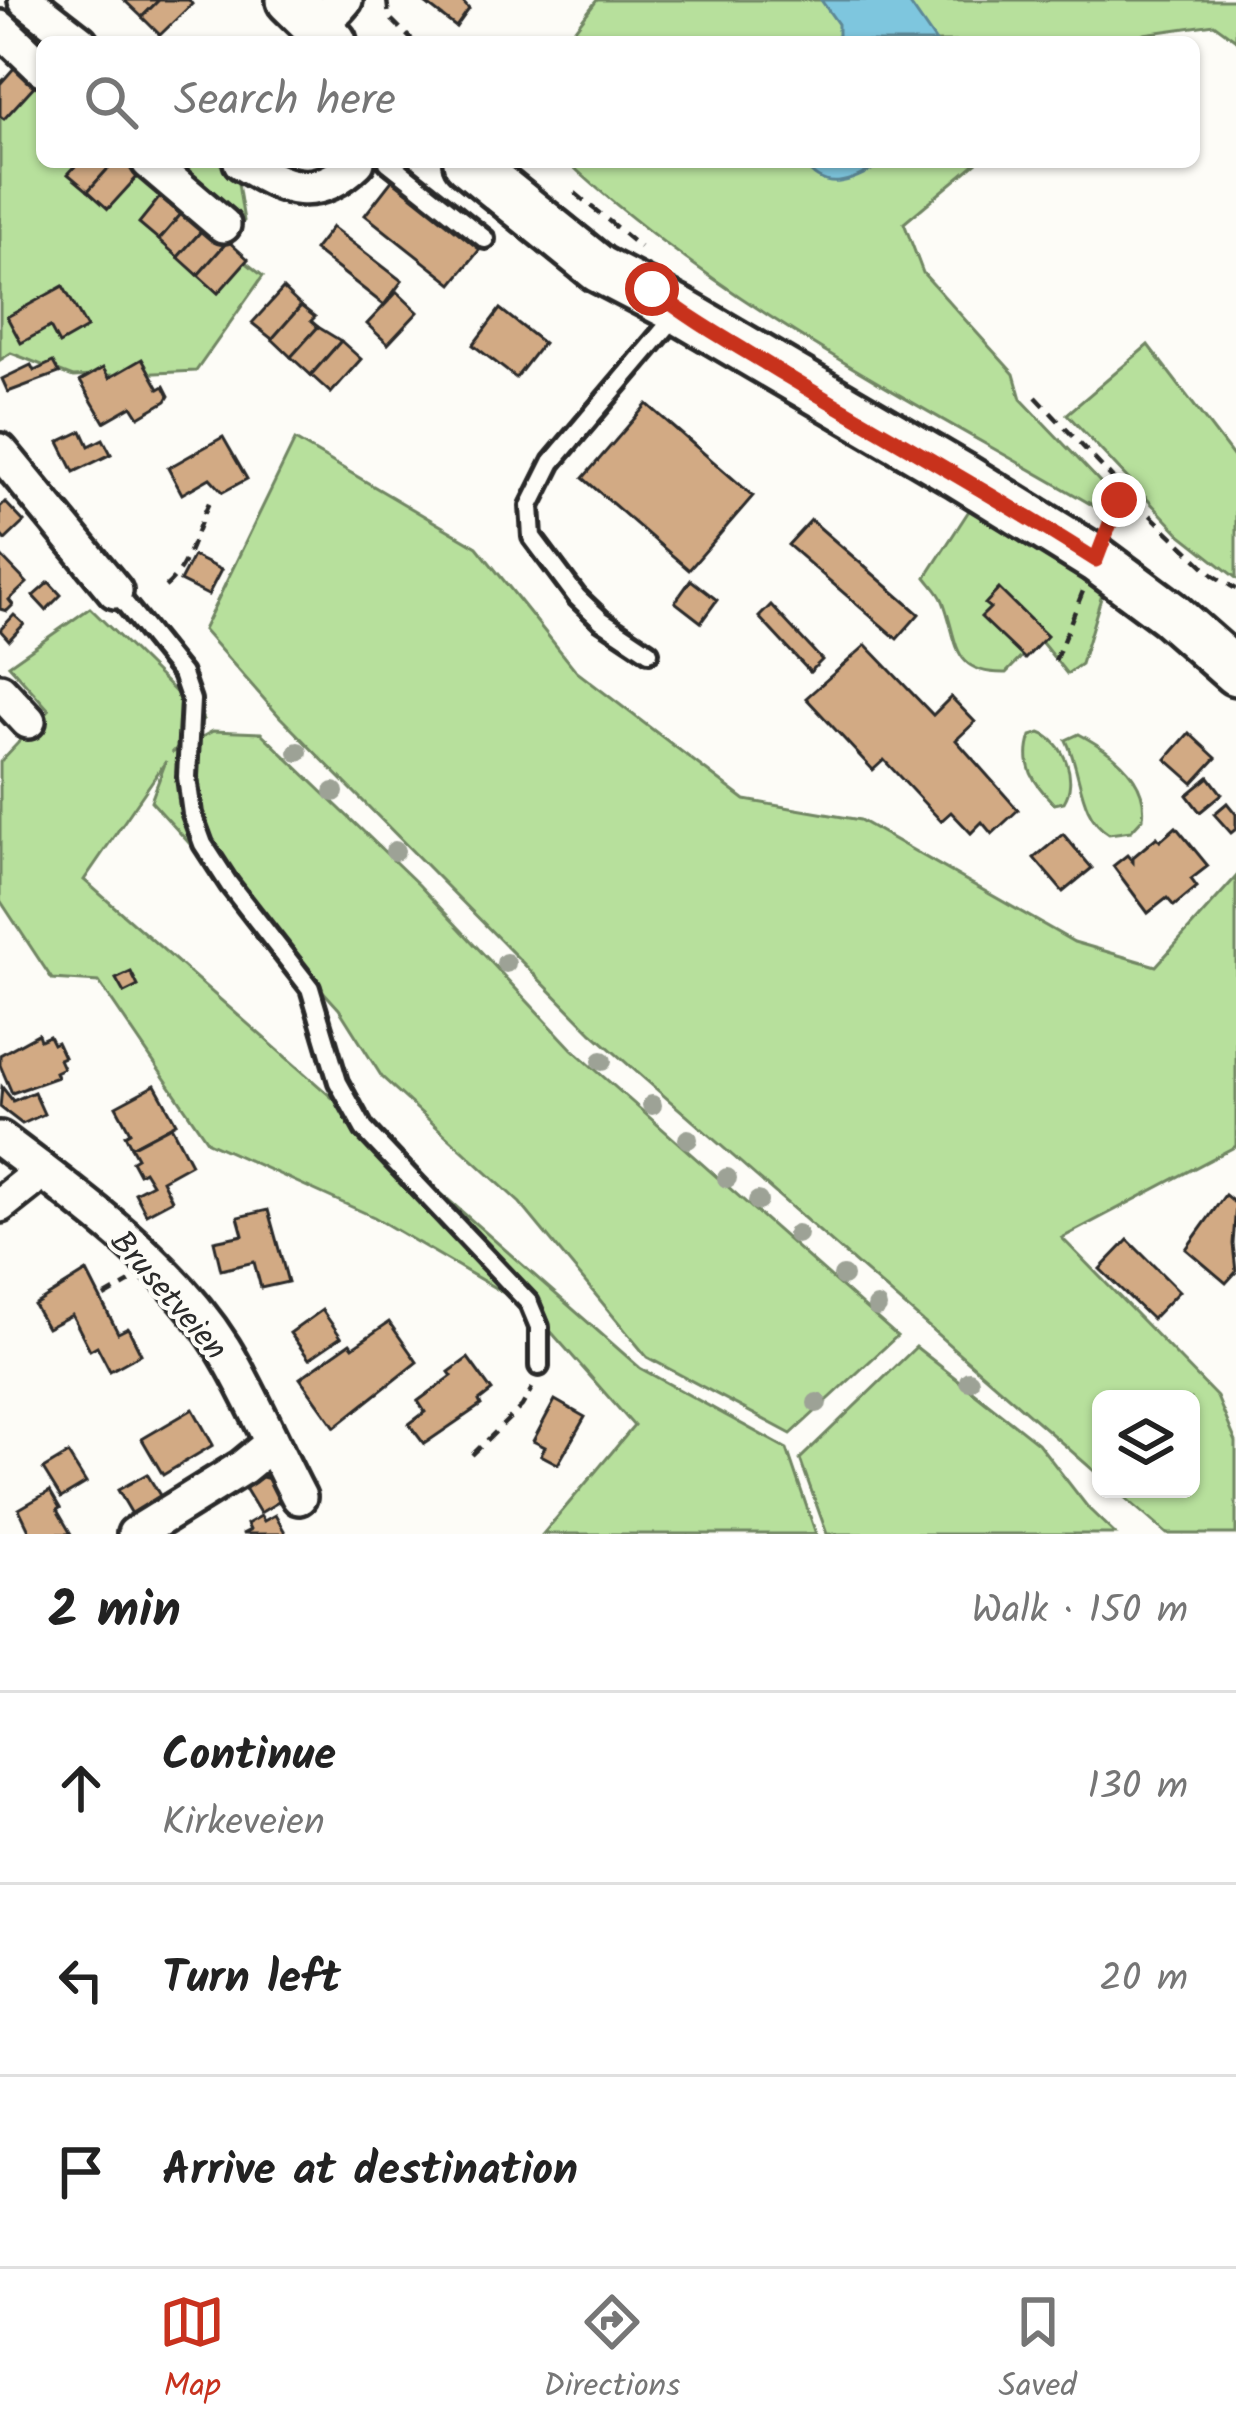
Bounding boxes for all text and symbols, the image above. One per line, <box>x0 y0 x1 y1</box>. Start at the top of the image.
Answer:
search box <box>36 36 1200 168</box>
text: Search here <box>174 66 396 138</box>
icon: search <box>78 69 144 135</box>
route start <box>625 262 679 316</box>
route end <box>1092 473 1146 527</box>
street label: Brusetveien <box>95 1219 239 1374</box>
map controls <box>1092 1390 1200 1498</box>
button: layers <box>1092 1390 1200 1498</box>
text: 2 min <box>48 1572 181 1653</box>
text: Walk · 150 m <box>971 1581 1188 1643</box>
text: Continue <box>162 1721 336 1793</box>
icon: ahead <box>48 1755 114 1821</box>
text: 130 m <box>1087 1757 1188 1819</box>
text: Kirkeveien <box>162 1793 325 1855</box>
text: Turn left <box>162 1944 341 2016</box>
icon: left <box>48 1947 114 2013</box>
text: 20 m <box>1099 1949 1188 2011</box>
text: Arrive at destination <box>162 2136 578 2208</box>
icon: arrive <box>48 2139 114 2205</box>
tab: Map <box>159 2289 225 2414</box>
tab: Directions <box>543 2289 680 2414</box>
tab: Saved <box>999 2289 1077 2414</box>

